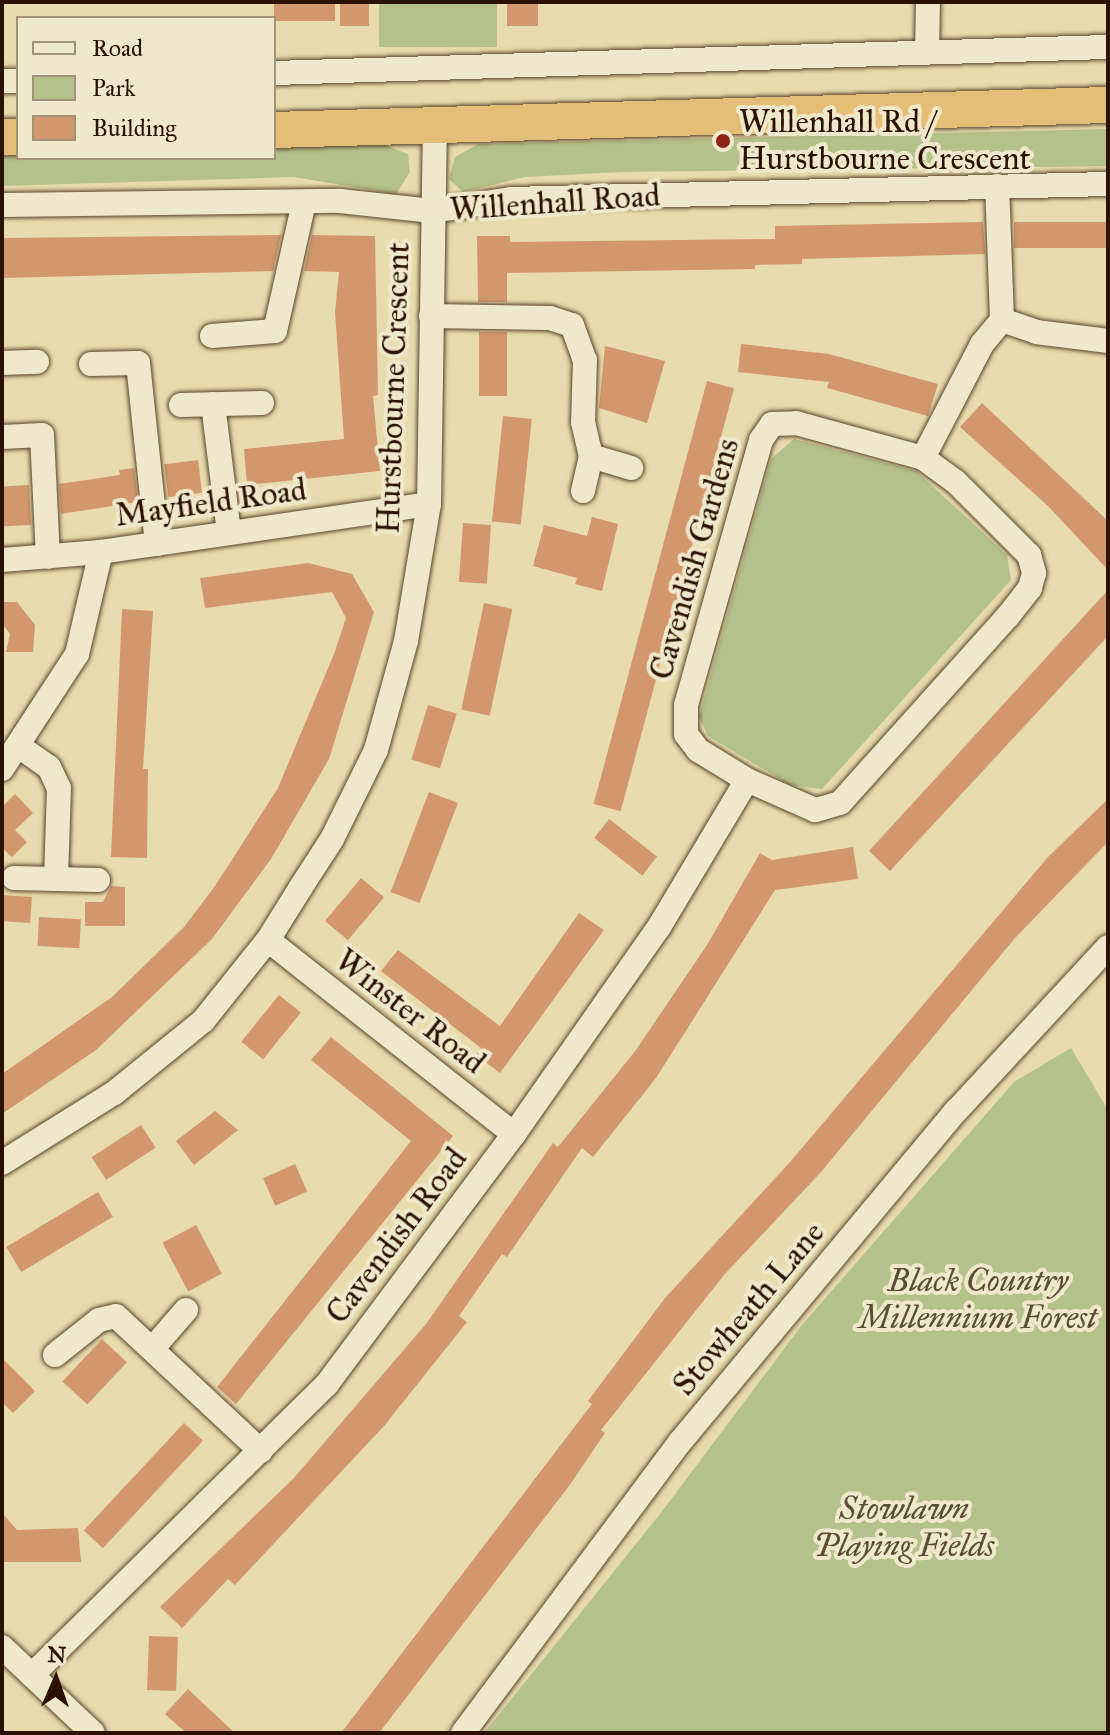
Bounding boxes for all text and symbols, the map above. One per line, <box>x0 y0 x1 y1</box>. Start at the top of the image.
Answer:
legend <box>16 16 276 160</box>
text: Road <box>92 33 143 63</box>
text: Park <box>92 73 135 103</box>
place label: Willenhall Rd / Hurstbourne Crescent <box>739 104 1031 179</box>
text: Building <box>92 113 177 143</box>
marker: Willenhall Rd / Hurstbourne Crescent <box>714 132 732 150</box>
street label: Willenhall Road <box>449 176 661 230</box>
street label: Hurstbourne Crescent <box>370 242 418 534</box>
street label: Cavendish Gardens <box>642 434 748 684</box>
street label: Mayfield Road <box>113 471 309 535</box>
street label: Winster Road <box>327 941 493 1083</box>
street label: Cavendish Road <box>318 1141 476 1331</box>
street label: Stowheath Lane <box>665 1214 833 1404</box>
park label: Black Country Millennium Forest <box>859 1263 1097 1338</box>
park label: Stowlawn Playing Fields <box>814 1491 994 1566</box>
north arrow <box>16 1639 96 1719</box>
text: N <box>47 1641 67 1668</box>

